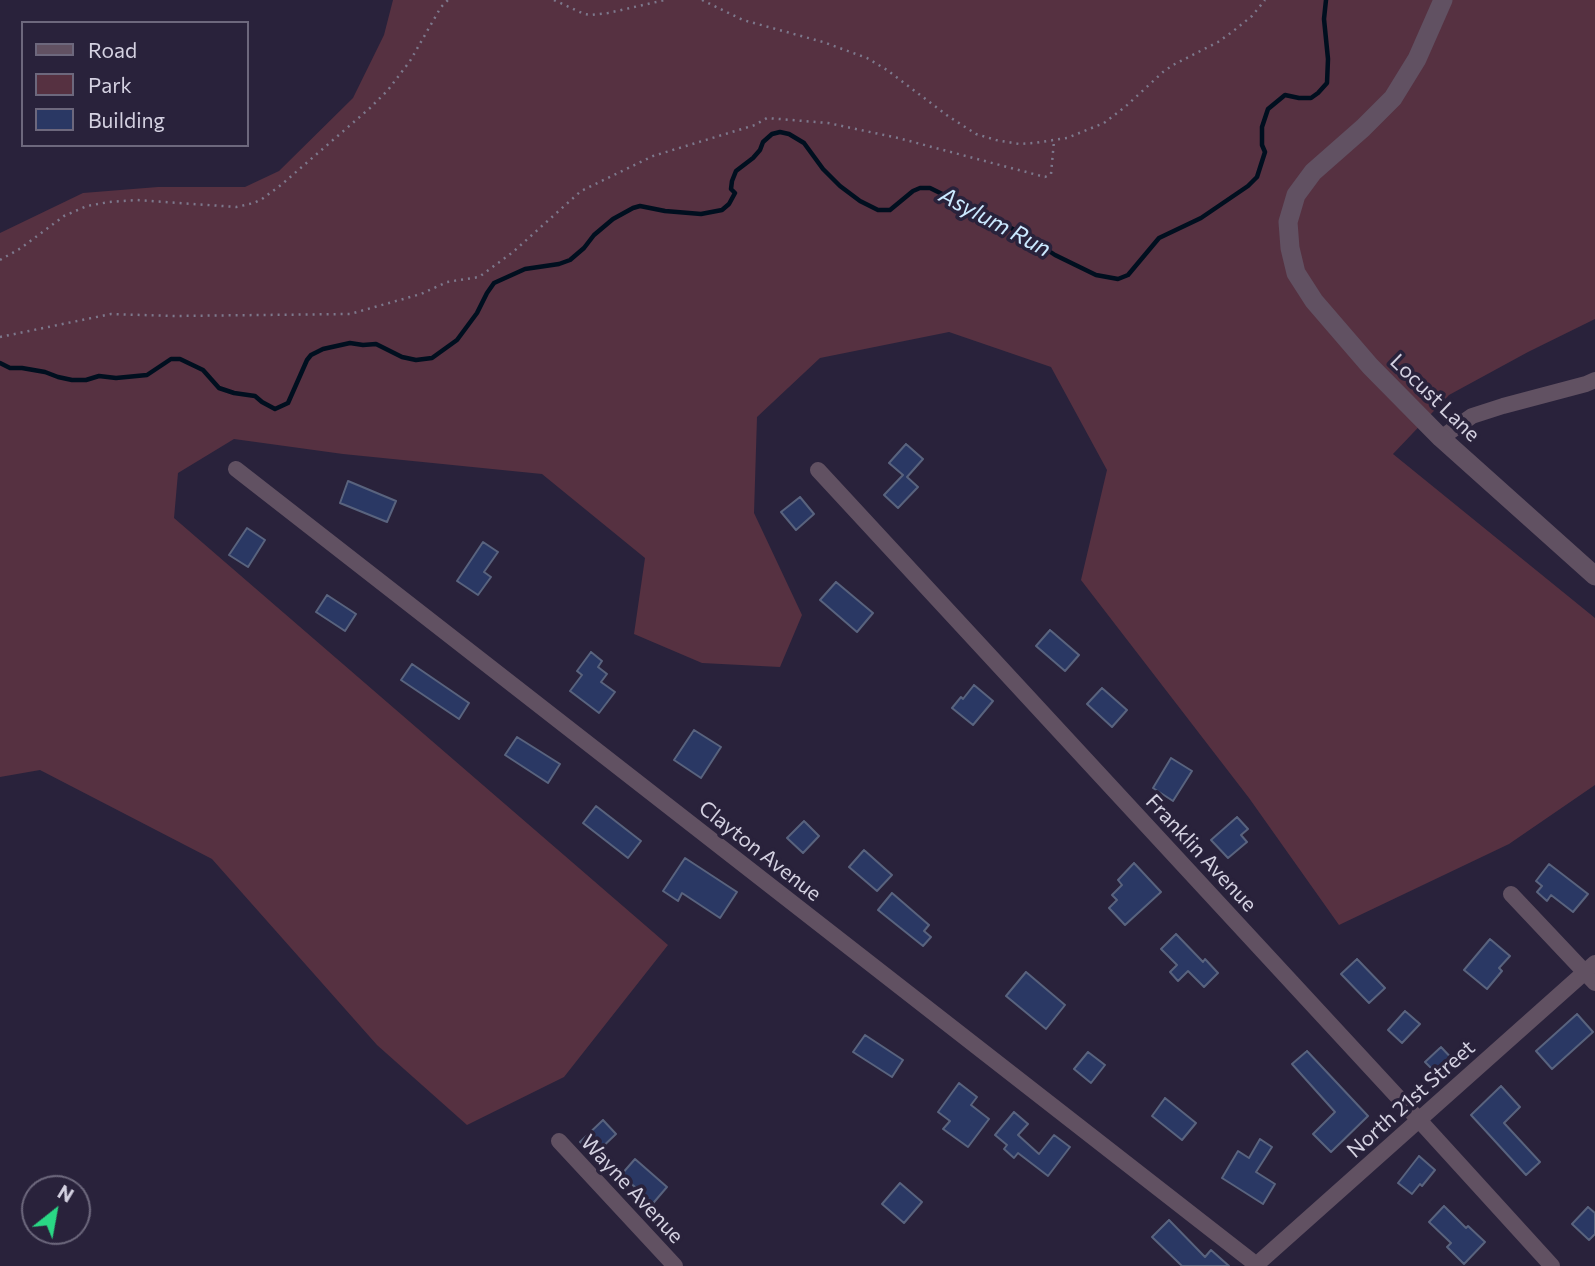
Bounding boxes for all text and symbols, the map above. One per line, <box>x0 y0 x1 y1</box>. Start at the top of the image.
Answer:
legend <box>21 21 248 147</box>
text: Road <box>88 37 137 62</box>
text: Park <box>88 72 132 97</box>
text: Building <box>88 107 165 132</box>
water label: Asylum Run <box>935 181 1055 263</box>
street label: Locust Lane <box>1385 349 1485 447</box>
street label: Franklin Avenue <box>1140 789 1262 917</box>
street label: Clayton Avenue <box>694 795 826 907</box>
street label: North 21st Street <box>1342 1035 1480 1163</box>
street label: Wayne Avenue <box>575 1130 689 1248</box>
north arrow <box>21 1175 91 1245</box>
text: N <box>54 1180 78 1207</box>

